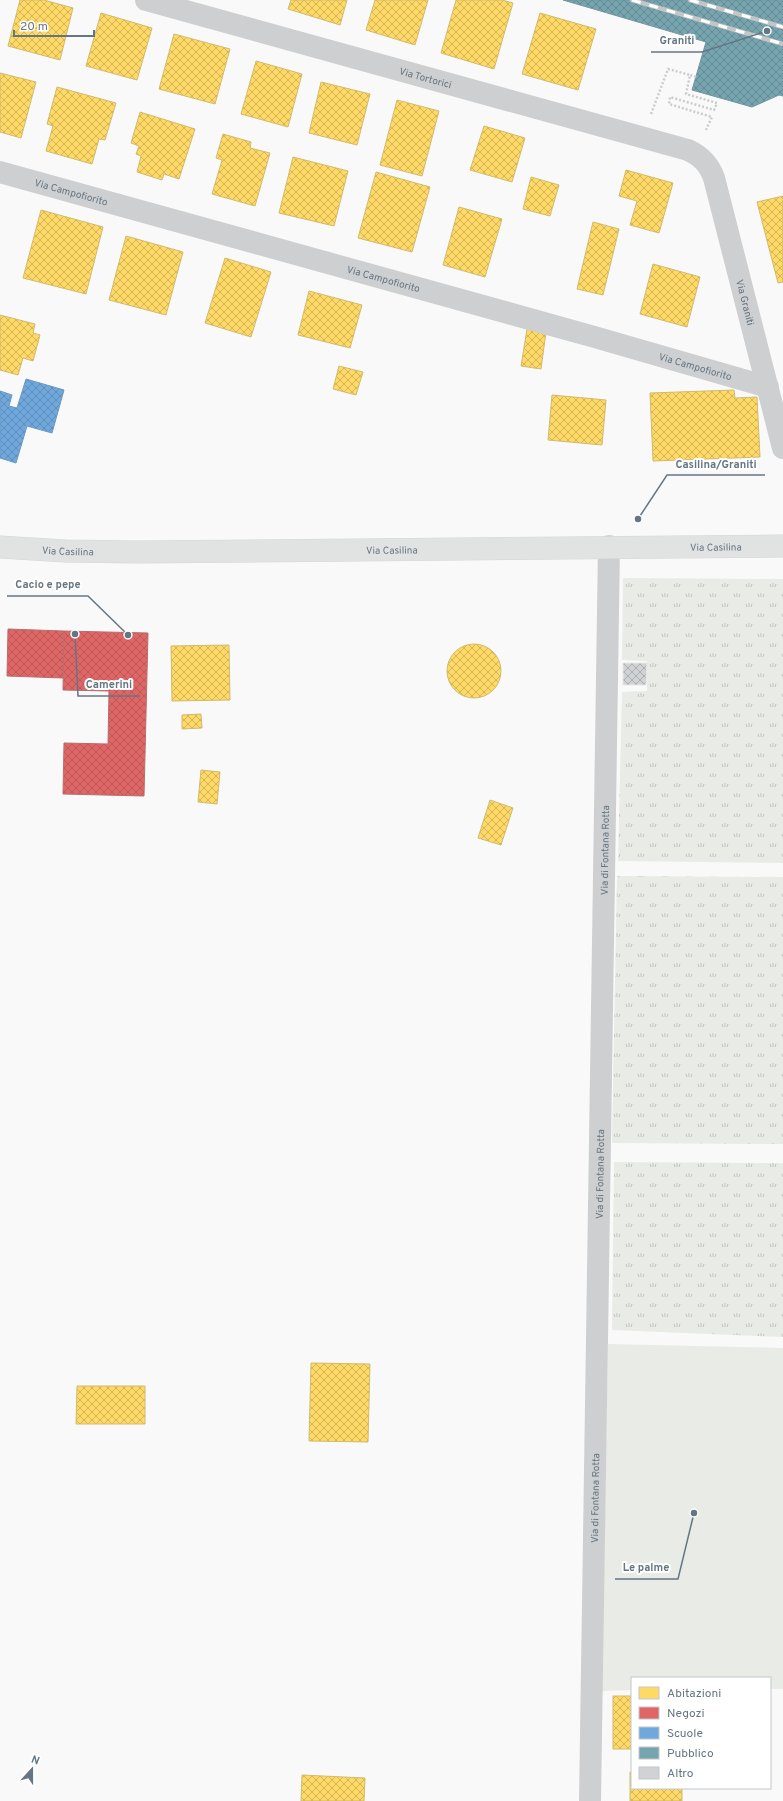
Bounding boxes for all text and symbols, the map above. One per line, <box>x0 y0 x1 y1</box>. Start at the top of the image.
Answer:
scale bar <box>14 12 94 38</box>
text: 20 m <box>20 19 48 35</box>
callout: Graniti <box>651 29 702 52</box>
text: Graniti <box>660 34 694 48</box>
street label: Via Tortorici <box>397 65 453 92</box>
street label: Via Campofiorito <box>33 177 109 210</box>
street label: Via Campofiorito <box>345 263 422 296</box>
street label: Via Graniti <box>732 278 756 327</box>
street label: Via Campofiorito <box>657 351 734 384</box>
callout: Casilina/Graniti <box>667 452 765 475</box>
text: Casilina/Graniti <box>675 458 757 472</box>
street label: Via Casilina <box>690 541 742 555</box>
street label: Via Casilina <box>366 544 418 558</box>
street label: Via Casilina <box>42 545 94 559</box>
callout: Cacio e pepe <box>7 573 88 596</box>
text: Cacio e pepe <box>15 578 81 592</box>
callout: Camerini <box>78 673 140 696</box>
text: Camerini <box>86 678 132 692</box>
street label: Via di Fontana Rotta <box>599 805 613 895</box>
street label: Via di Fontana Rotta <box>594 1129 608 1219</box>
street label: Via di Fontana Rotta <box>589 1453 603 1543</box>
callout: Le palme <box>615 1556 678 1579</box>
text: Le palme <box>623 1561 669 1575</box>
legend <box>631 1677 771 1789</box>
text: Abitazioni <box>667 1686 721 1702</box>
text: Negozi <box>667 1706 705 1722</box>
text: Scuole <box>667 1726 703 1742</box>
text: Pubblico <box>667 1746 714 1762</box>
north arrow <box>12 1749 52 1789</box>
text: N <box>29 1753 41 1769</box>
text: Altro <box>667 1766 694 1782</box>

